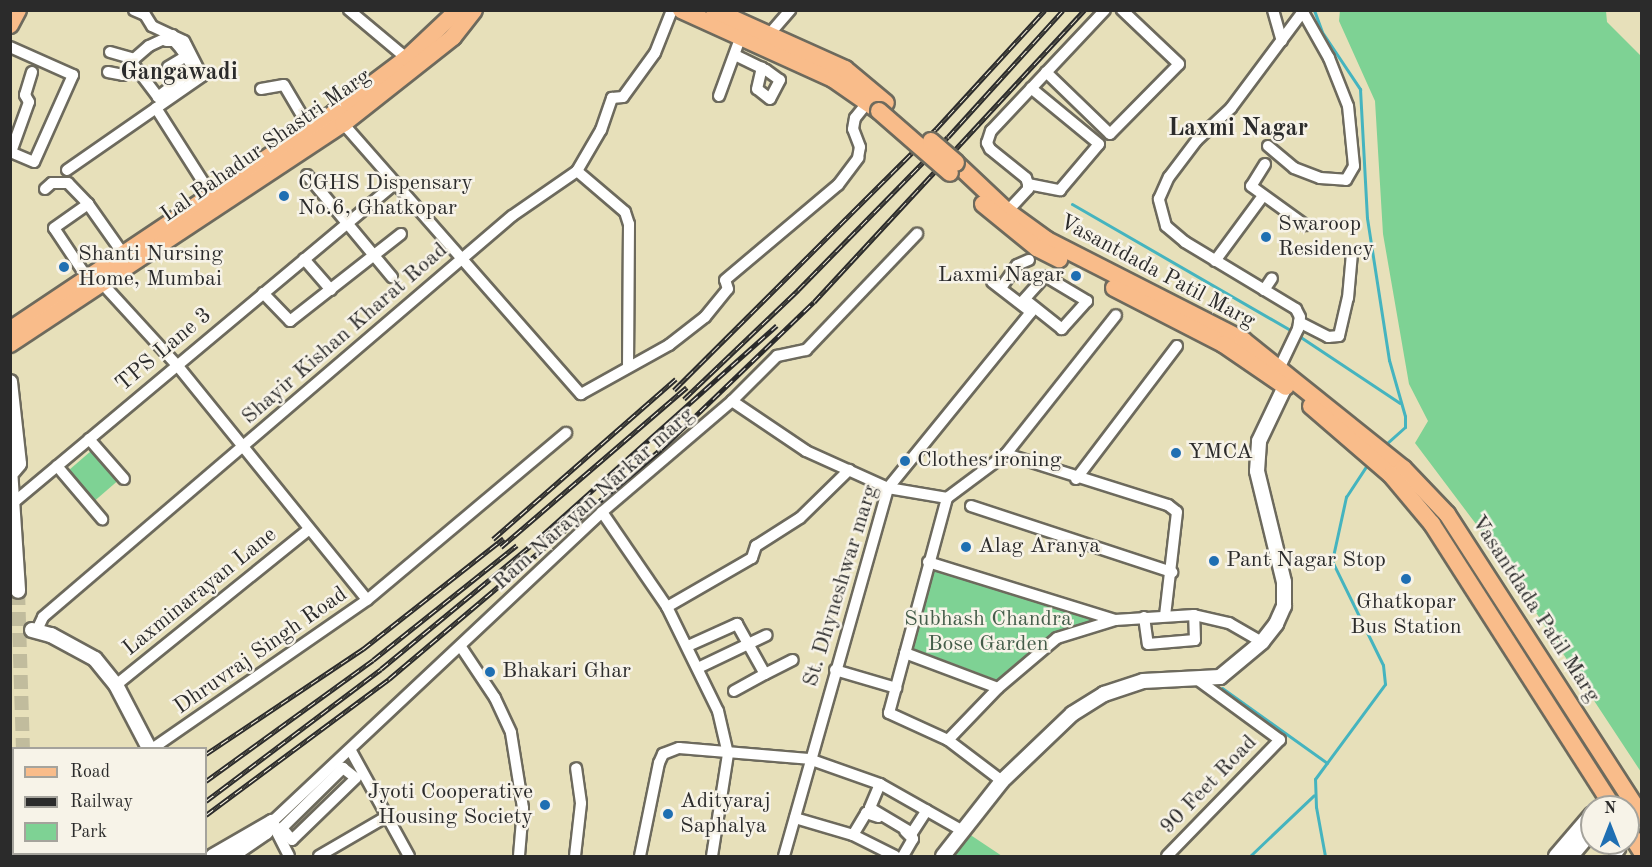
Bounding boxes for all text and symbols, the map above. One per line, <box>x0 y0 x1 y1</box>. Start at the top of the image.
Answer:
district label: Gangawadi <box>120 60 238 88</box>
street label: Lal Bahadur Shastri Marg <box>156 63 376 229</box>
district label: Laxmi Nagar <box>1168 116 1308 144</box>
place label: CGHS Dispensary No.6, Ghatkopar <box>298 170 473 222</box>
marker: CGHS Dispensary No.6, Ghatkopar <box>275 187 293 205</box>
street label: Vasantdada Patil Marg <box>1055 209 1259 335</box>
place label: Swaroop Residency <box>1278 211 1374 262</box>
marker: Swaroop Residency <box>1259 230 1273 244</box>
street label: Shayir Kishan Kharat Road <box>237 237 453 431</box>
place label: Shanti Nursing Home, Mumbai <box>78 241 223 292</box>
marker: Shanti Nursing Home, Mumbai <box>55 258 73 276</box>
place label: Laxmi Nagar <box>938 263 1064 289</box>
marker: Laxmi Nagar <box>1069 269 1083 283</box>
street label: TPS Lane 3 <box>111 302 217 398</box>
street label: Ram Narayan Narkar marg <box>488 402 700 596</box>
place label: YMCA <box>1188 440 1253 466</box>
marker: YMCA <box>1169 446 1183 460</box>
place label: Clothes ironing <box>917 448 1062 474</box>
marker: Clothes ironing <box>898 454 912 468</box>
street label: St. Dhyneshwar marg <box>798 482 884 690</box>
street label: Vasantdada Patil Marg <box>1465 510 1605 708</box>
street label: Laxminarayan Lane <box>118 522 282 662</box>
place label: Alag Aranya <box>978 534 1100 560</box>
marker: Alag Aranya <box>959 540 973 554</box>
place label: Pant Nagar Stop <box>1226 548 1386 574</box>
marker: Pant Nagar Stop <box>1207 554 1221 568</box>
marker: Ghatkopar Bus Station <box>1399 572 1413 586</box>
street label: Dhruvraj Singh Road <box>169 581 353 721</box>
place label: Ghatkopar Bus Station <box>1350 589 1462 640</box>
park label: Subhash Chandra Bose Garden <box>904 606 1072 658</box>
place label: Bhakari Ghar <box>502 659 631 685</box>
marker: Bhakari Ghar <box>483 665 497 679</box>
street label: 90 Feet Road <box>1155 730 1263 840</box>
legend <box>12 747 207 855</box>
text: Road <box>70 763 110 781</box>
place label: Jyoti Cooperative Housing Society <box>367 779 533 830</box>
place label: Adityaraj Saphalya <box>680 788 771 840</box>
text: Railway <box>70 793 133 811</box>
north arrow <box>1580 795 1640 855</box>
marker: Jyoti Cooperative Housing Society <box>538 798 552 812</box>
text: N <box>1604 801 1616 817</box>
marker: Adityaraj Saphalya <box>661 807 675 821</box>
text: Park <box>70 823 107 841</box>

